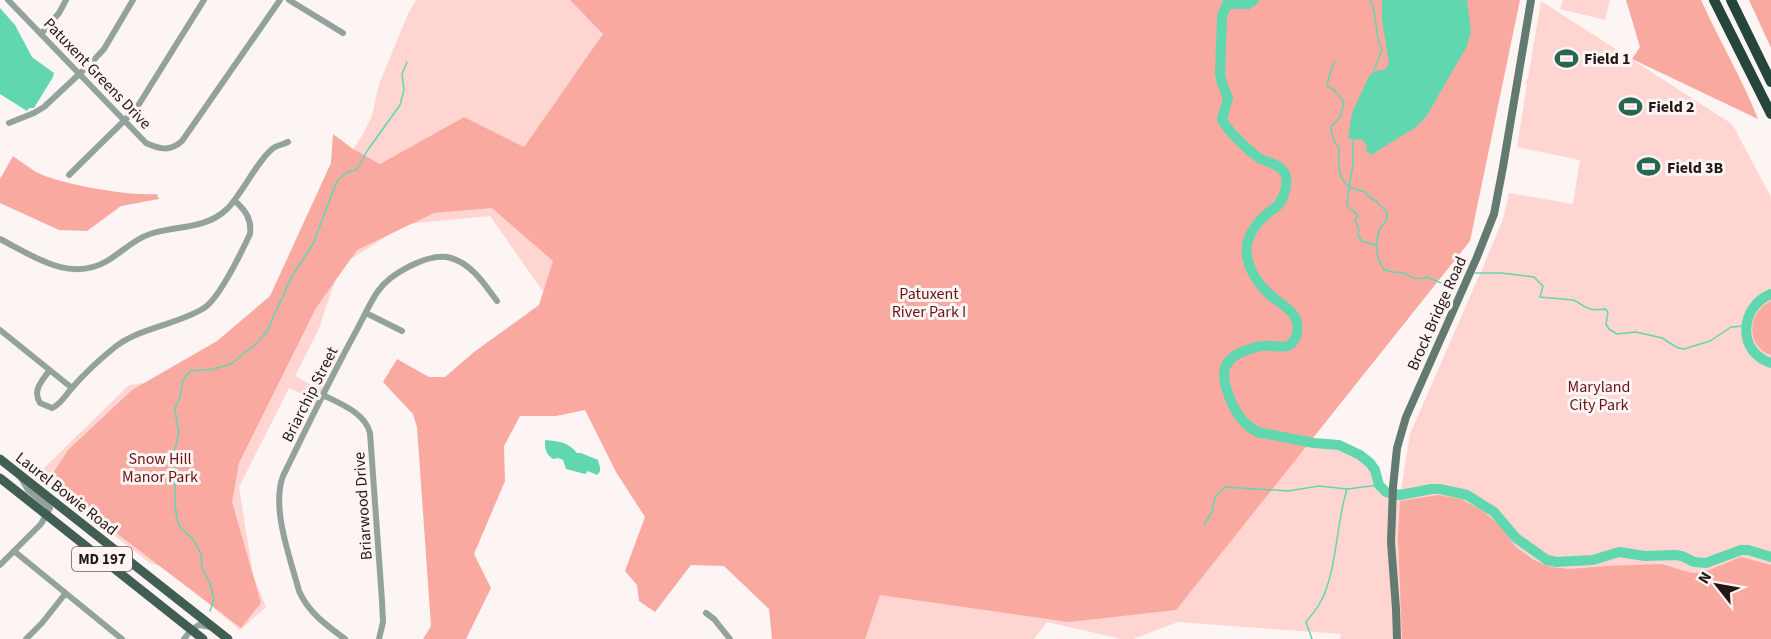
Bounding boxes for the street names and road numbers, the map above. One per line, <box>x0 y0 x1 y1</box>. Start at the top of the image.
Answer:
street label: Patuxent Greens Drive <box>38 13 156 134</box>
street label: Brock Bridge Road <box>1402 253 1472 374</box>
street label: Briarchip Street <box>276 342 344 446</box>
street label: Laurel Bowie Road <box>11 447 122 541</box>
street label: Briarwood Drive <box>348 451 378 561</box>
road number: MD 197 <box>72 547 132 571</box>

